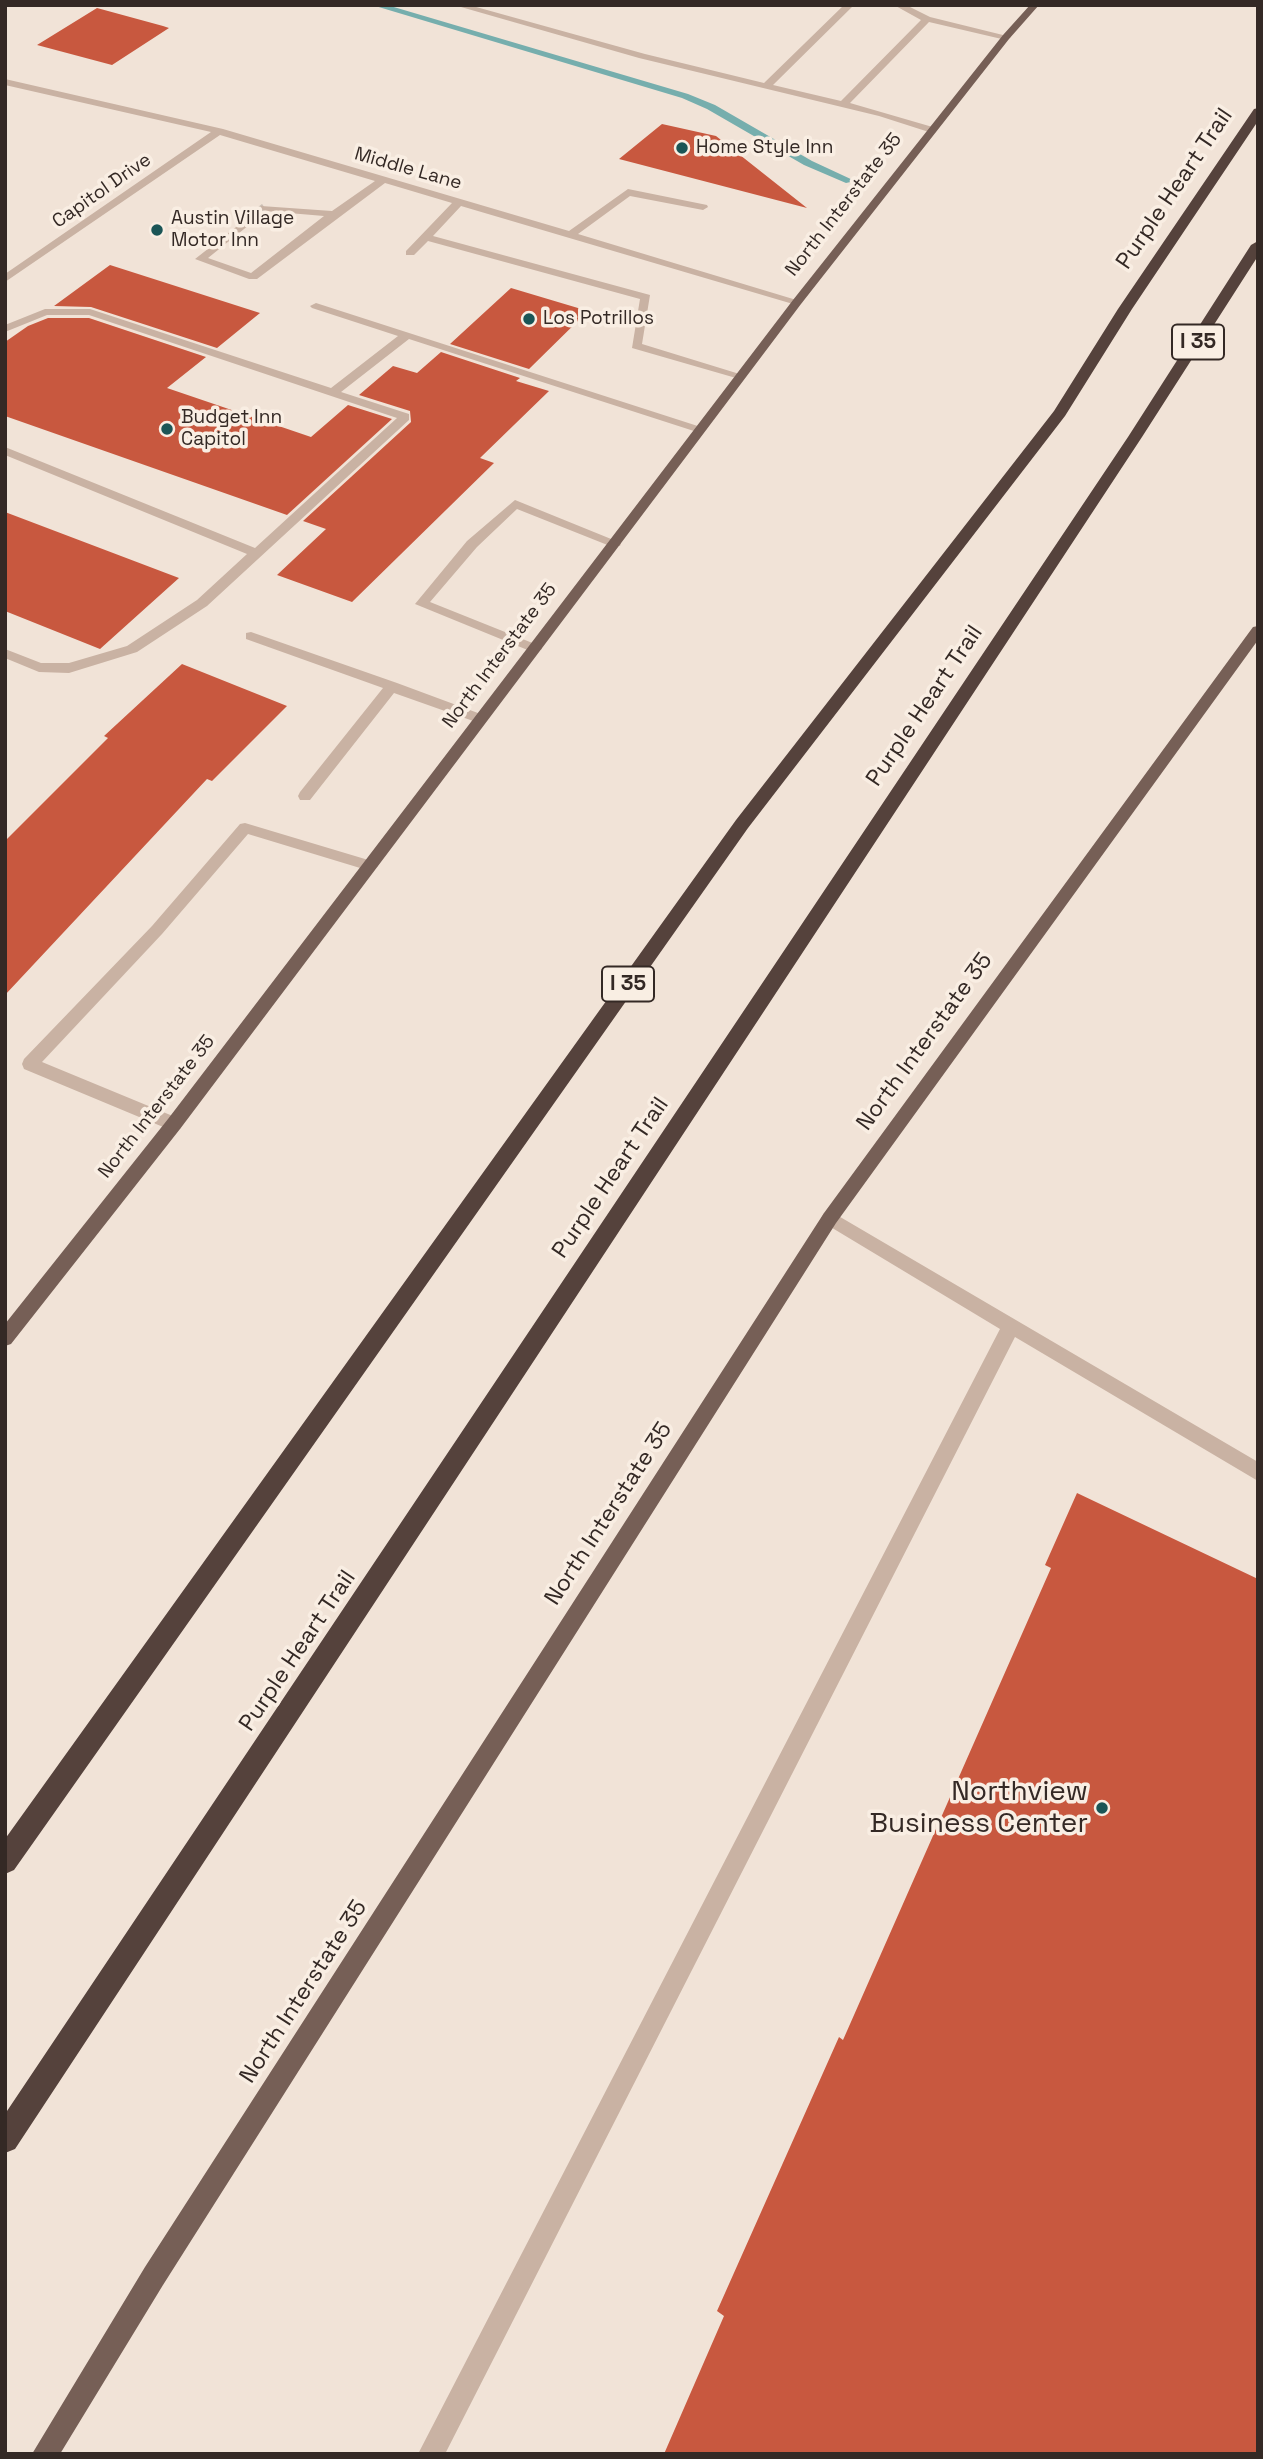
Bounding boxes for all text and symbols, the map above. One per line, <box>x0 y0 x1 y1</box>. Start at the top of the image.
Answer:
street label: Purple Heart Trail <box>1111 103 1239 275</box>
street label: North Interstate 35 <box>781 129 907 281</box>
place label: Home Style Inn <box>696 137 833 159</box>
marker: Home Style Inn <box>674 140 690 156</box>
street label: Middle Lane <box>352 143 464 195</box>
street label: Capitol Drive <box>48 149 156 233</box>
place label: Austin Village Motor Inn <box>171 208 294 252</box>
marker: Austin Village Motor Inn <box>149 222 165 238</box>
place label: Los Potrillos <box>543 308 654 330</box>
marker: Los Potrillos <box>521 311 537 327</box>
road number: I 35 <box>1172 324 1224 360</box>
place label: Budget Inn Capitol <box>181 407 282 451</box>
marker: Budget Inn Capitol <box>159 421 175 437</box>
street label: North Interstate 35 <box>438 579 562 733</box>
street label: Purple Heart Trail <box>861 620 989 792</box>
street label: North Interstate 35 <box>851 948 999 1136</box>
road number: I 35 <box>602 967 654 1002</box>
street label: North Interstate 35 <box>94 1031 220 1183</box>
street label: Purple Heart Trail <box>547 1092 675 1264</box>
street label: North Interstate 35 <box>540 1417 678 1611</box>
street label: Purple Heart Trail <box>234 1565 362 1737</box>
place label: Northview Business Center <box>869 1775 1088 1841</box>
marker: Northview Business Center <box>1094 1800 1110 1816</box>
street label: North Interstate 35 <box>235 1895 373 2089</box>

